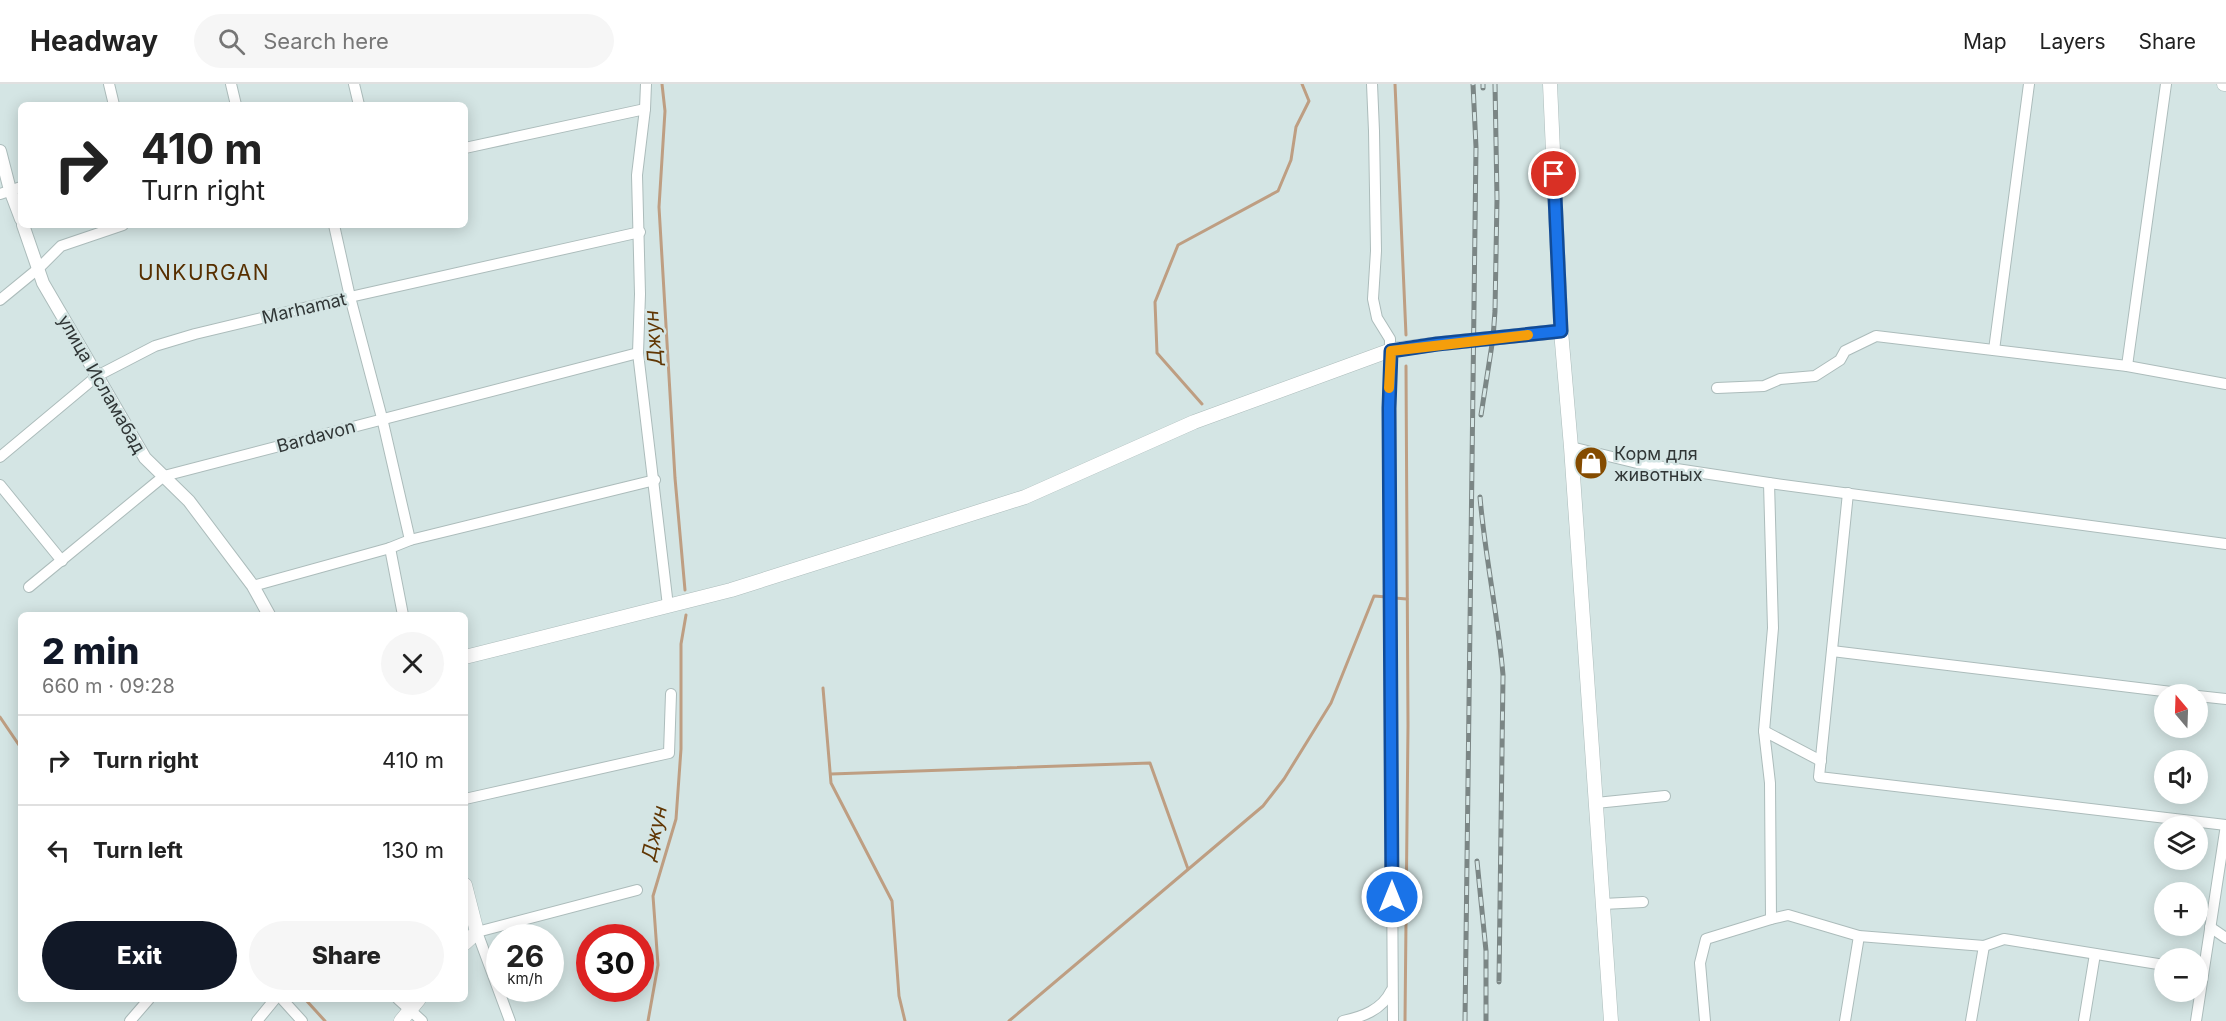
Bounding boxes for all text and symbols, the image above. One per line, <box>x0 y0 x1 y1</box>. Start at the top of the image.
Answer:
search box <box>194 14 614 68</box>
text: Headway <box>30 24 158 58</box>
icon: search <box>215 25 248 58</box>
text: Search here <box>263 28 389 54</box>
text: Map <box>1963 29 2007 54</box>
text: Layers <box>2040 29 2106 54</box>
text: Share <box>2139 29 2196 54</box>
text: 410 m <box>141 123 263 174</box>
icon: right <box>42 126 120 204</box>
pin <box>1528 148 1579 199</box>
icon: arrive <box>1537 157 1570 190</box>
text: Turn right <box>141 174 265 207</box>
district label: UNKURGAN <box>138 260 270 285</box>
street label: Marhamat <box>260 288 348 328</box>
water label: Джун <box>639 309 667 368</box>
street label: улица Исламабад <box>54 311 150 457</box>
street label: Bardavon <box>274 415 358 457</box>
place label: Корм для животных <box>1614 443 1703 485</box>
shop icon: Корм для животных <box>1573 445 1609 481</box>
text: 2 min <box>42 629 139 673</box>
button: close <box>381 632 444 695</box>
text: 660 m · 09:28 <box>42 674 175 698</box>
north arrow <box>2154 684 2208 738</box>
map controls <box>2154 684 2208 1002</box>
icon: right <box>42 744 75 777</box>
text: Turn right <box>93 747 199 773</box>
text: 410 m <box>382 747 444 773</box>
button: sound <box>2154 750 2208 804</box>
water label: Джун <box>636 803 672 864</box>
button: layers <box>2154 816 2208 870</box>
icon: left <box>42 834 75 867</box>
text: Turn left <box>93 837 183 863</box>
text: 130 m <box>382 837 444 863</box>
position arrow <box>1360 865 1424 929</box>
button: + <box>2154 882 2208 936</box>
button: Exit <box>42 921 237 990</box>
button: Share <box>249 921 444 990</box>
speed limit sign: 30 <box>576 924 654 1002</box>
text: 26 <box>506 938 544 974</box>
button: − <box>2154 948 2208 1002</box>
text: km/h <box>507 969 543 988</box>

